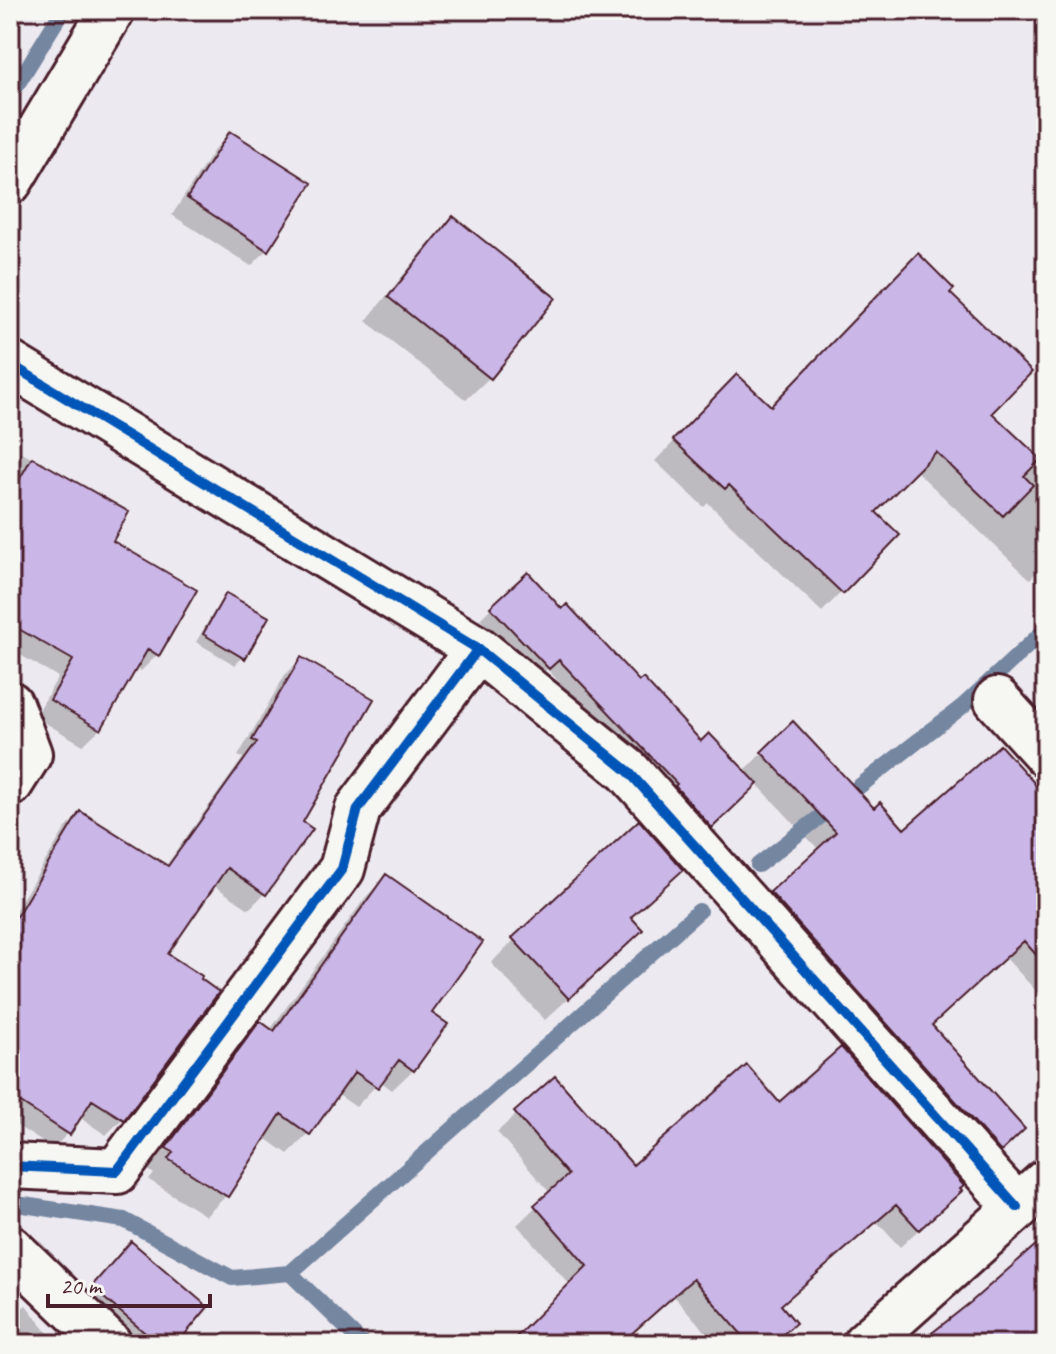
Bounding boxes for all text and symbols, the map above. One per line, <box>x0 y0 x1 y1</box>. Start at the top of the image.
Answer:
scale bar <box>48 1258 210 1308</box>
text: 20 m <box>60 1271 103 1301</box>

